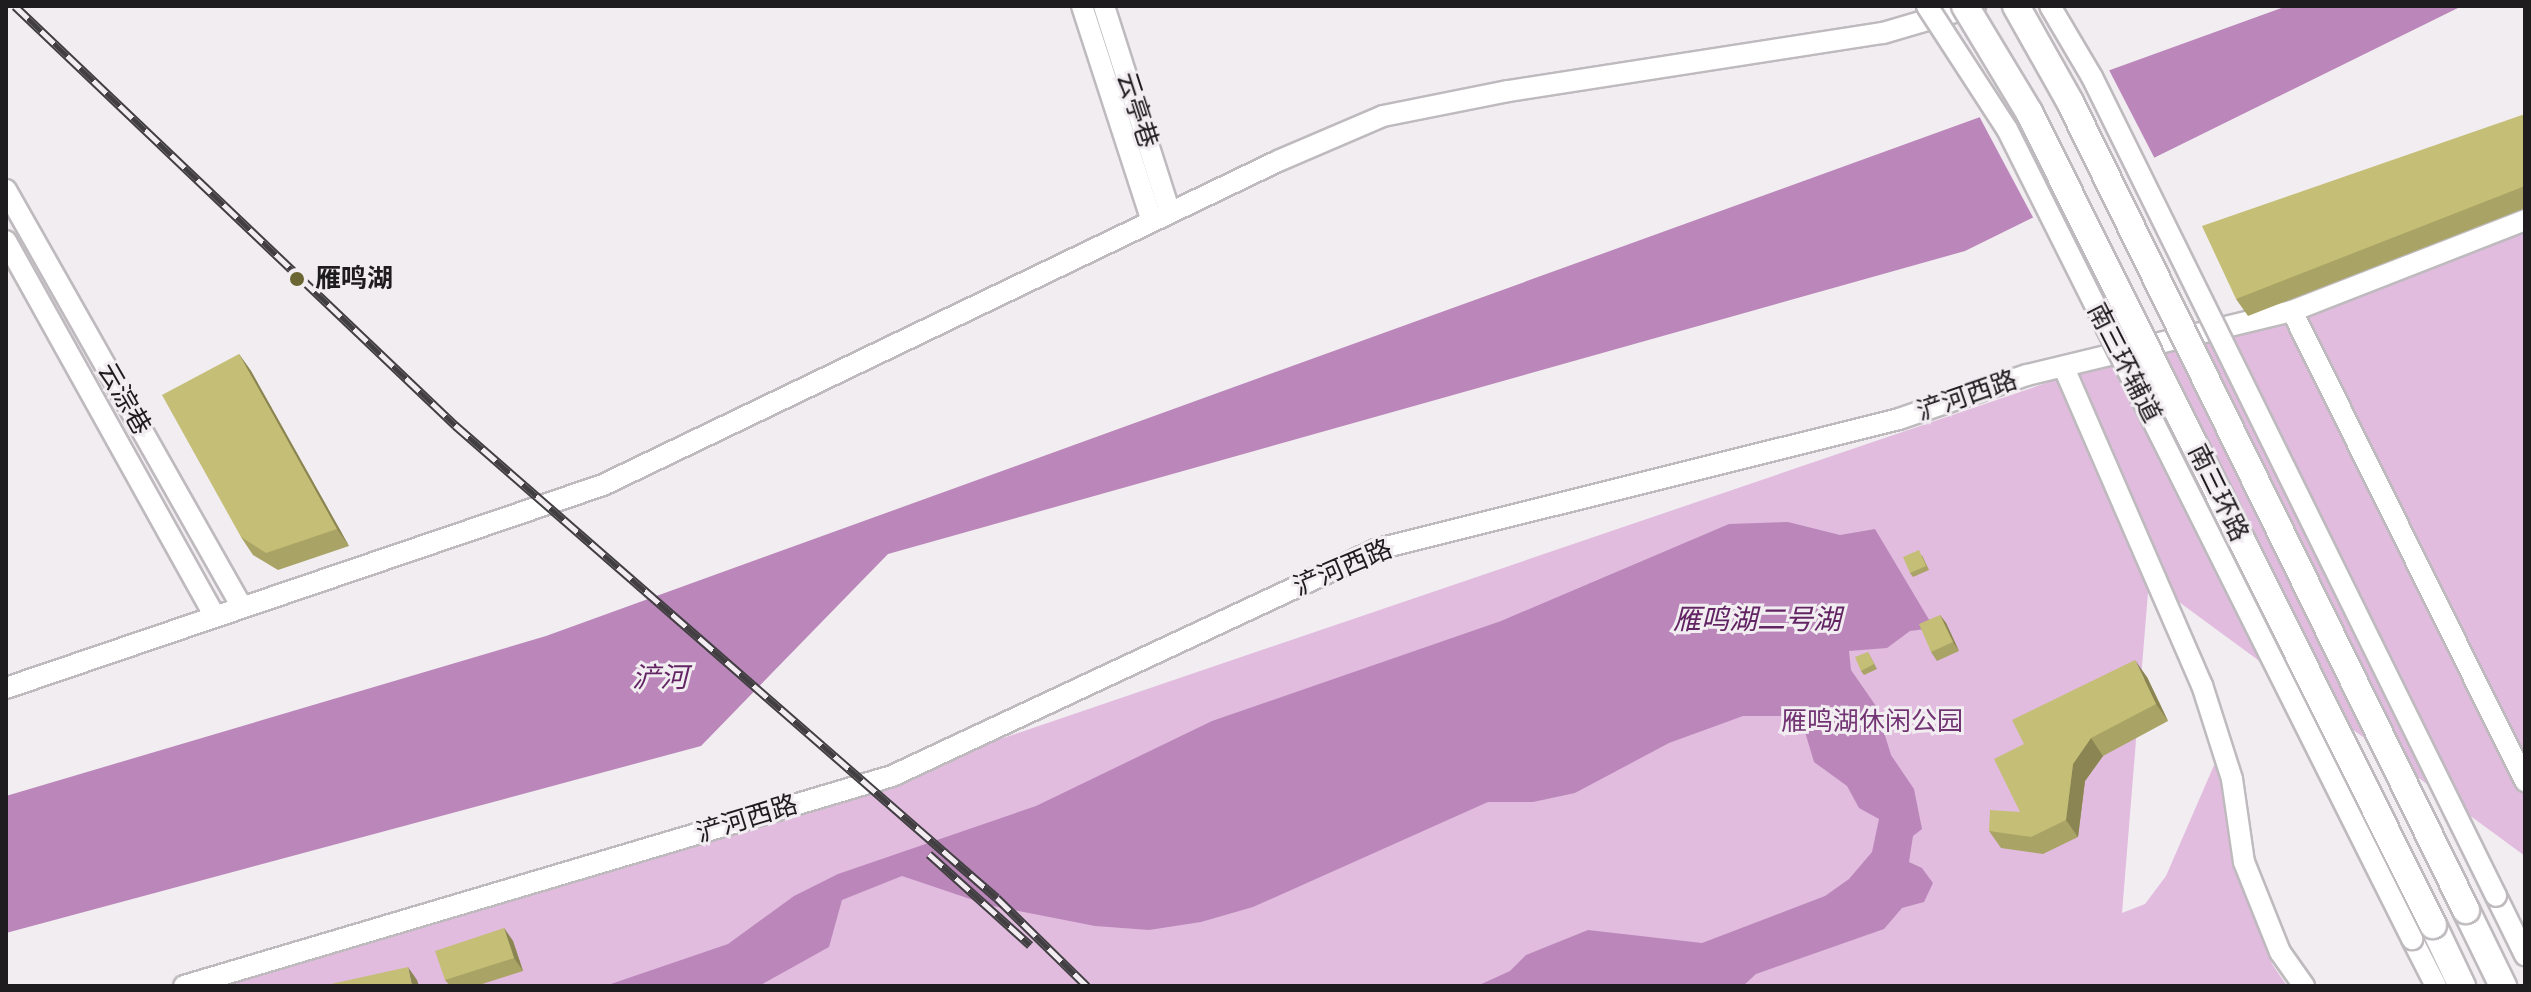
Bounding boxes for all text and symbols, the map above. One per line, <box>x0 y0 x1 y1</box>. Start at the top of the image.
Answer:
street label: 云亭巷 <box>1110 68 1164 152</box>
place label: 雁鸣湖 <box>315 263 393 295</box>
marker: 雁鸣湖 <box>286 268 308 290</box>
street label: 南三环辅道 <box>2081 298 2167 428</box>
street label: 云淙巷 <box>91 357 157 441</box>
street label: 浐河西路 <box>1913 364 2021 428</box>
street label: 南三环路 <box>2181 439 2255 547</box>
street label: 浐河西路 <box>1289 533 1397 603</box>
water label: 雁鸣湖二号湖 <box>1673 602 1841 636</box>
water label: 浐河 <box>632 660 688 694</box>
park label: 雁鸣湖休闲公园 <box>1781 706 1963 738</box>
street label: 浐河西路 <box>693 789 801 849</box>

